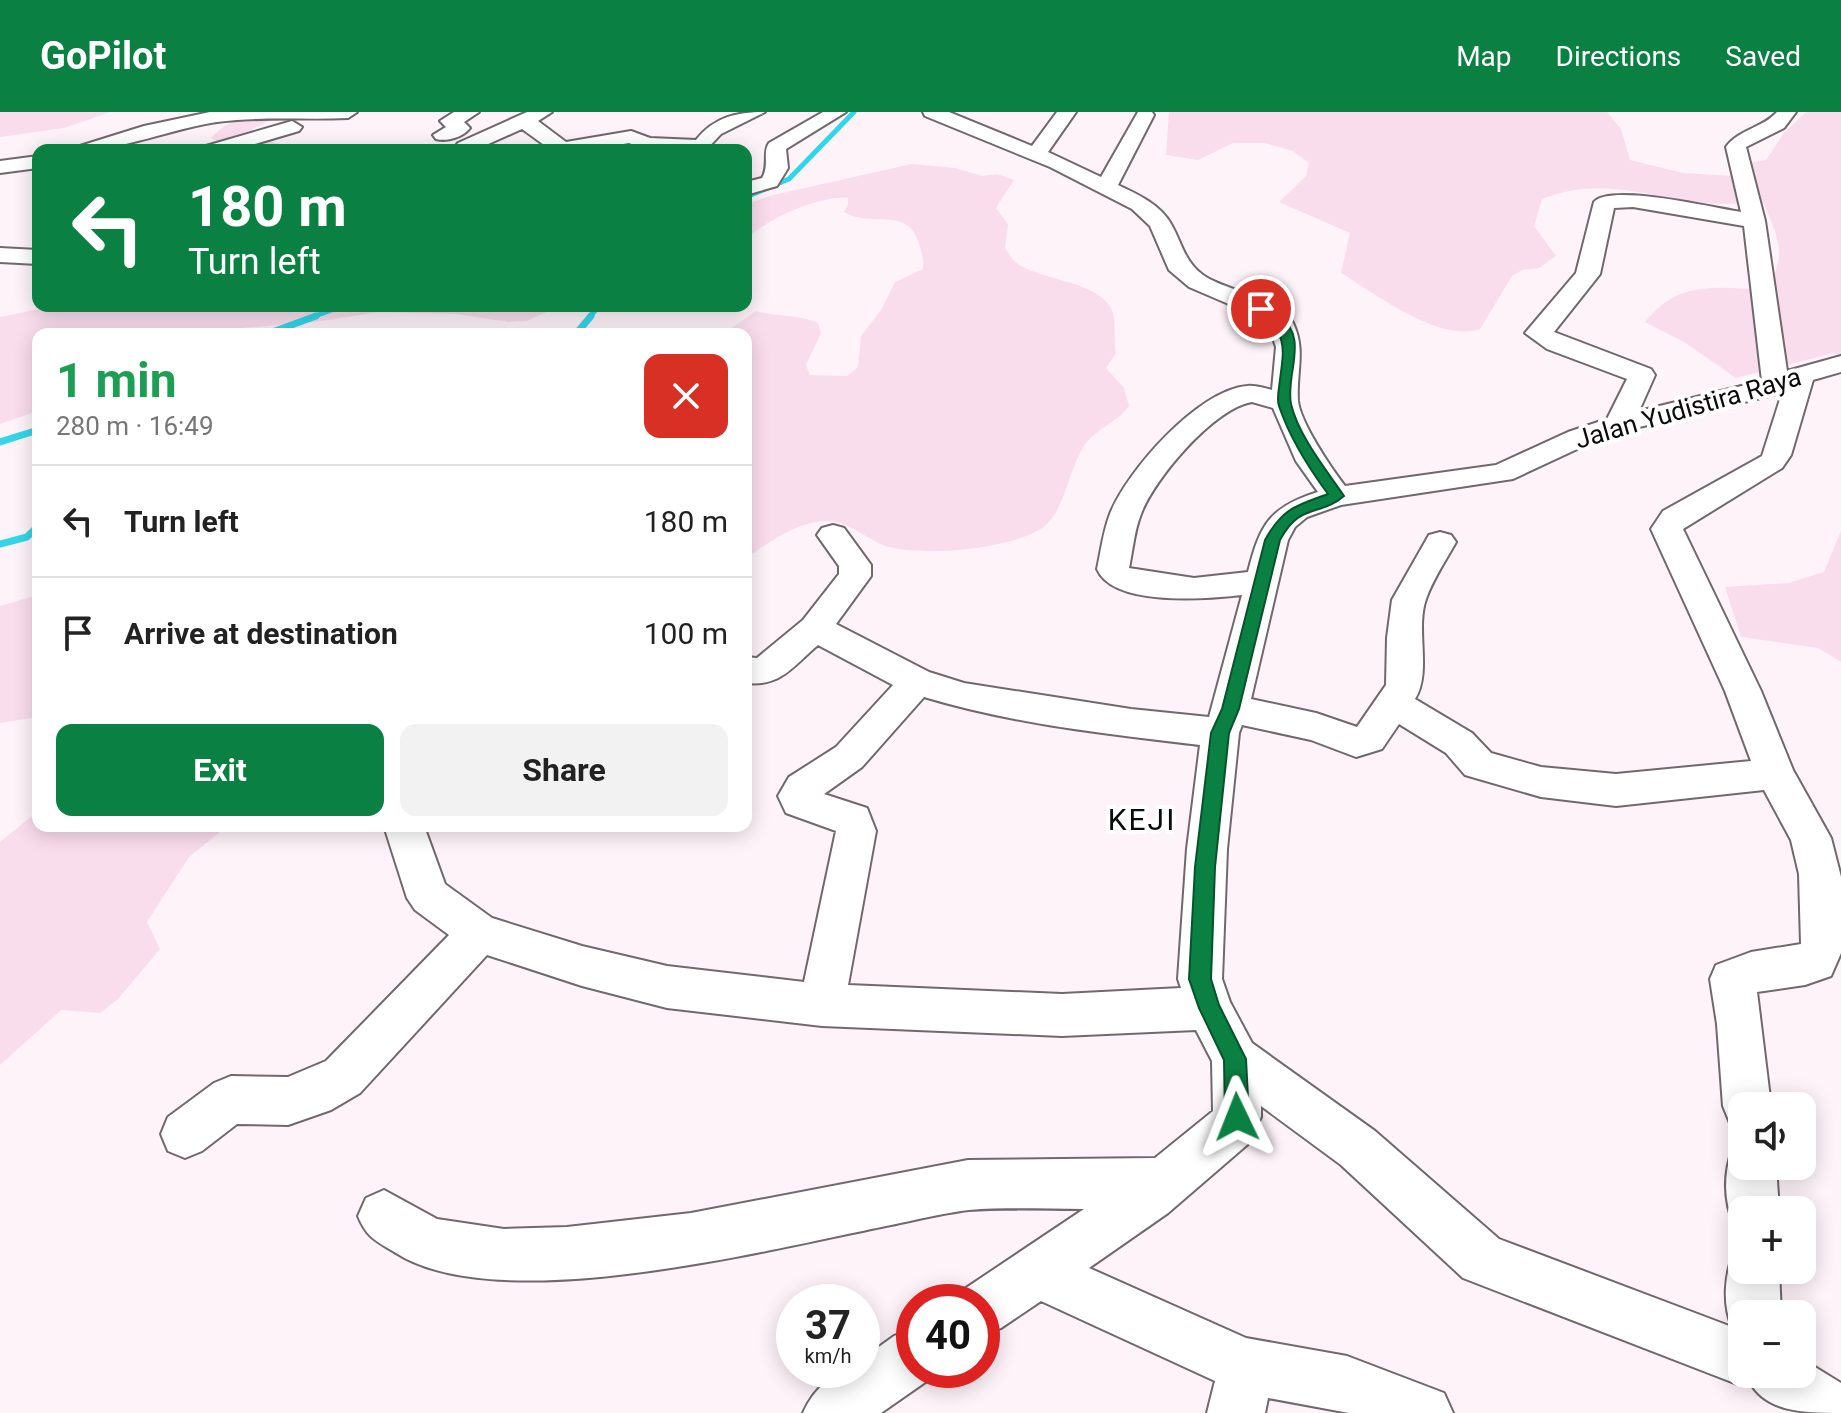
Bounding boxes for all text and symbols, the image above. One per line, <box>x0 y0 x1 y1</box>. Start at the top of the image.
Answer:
text: GoPilot <box>40 34 166 78</box>
text: Map <box>1456 40 1512 73</box>
text: Directions <box>1556 40 1681 73</box>
text: Saved <box>1725 40 1801 73</box>
text: 180 m <box>188 174 347 240</box>
icon: left <box>56 176 160 280</box>
text: Turn left <box>188 241 321 283</box>
pin <box>1227 275 1295 343</box>
icon: arrive <box>1239 287 1283 331</box>
text: 1 min <box>56 352 177 409</box>
button: close <box>644 354 728 438</box>
street label: Jalan Yudistira Raya <box>1572 361 1804 455</box>
text: 280 m · 16:49 <box>56 411 214 441</box>
icon: left <box>56 499 100 543</box>
text: Turn left <box>124 504 239 539</box>
text: 180 m <box>644 504 728 539</box>
icon: arrive <box>56 611 100 655</box>
text: Arrive at destination <box>124 616 398 651</box>
text: 100 m <box>644 616 728 651</box>
button: Exit <box>56 724 384 816</box>
button: Share <box>400 724 728 816</box>
district label: KEJI <box>1108 802 1176 837</box>
position arrow <box>1195 1075 1279 1159</box>
map controls <box>1728 1092 1816 1388</box>
button: sound <box>1728 1092 1816 1180</box>
button: + <box>1728 1196 1816 1284</box>
speed limit sign: 40 <box>896 1284 1000 1388</box>
button: − <box>1728 1300 1816 1388</box>
text: 37 <box>805 1302 851 1349</box>
text: km/h <box>805 1344 851 1368</box>

